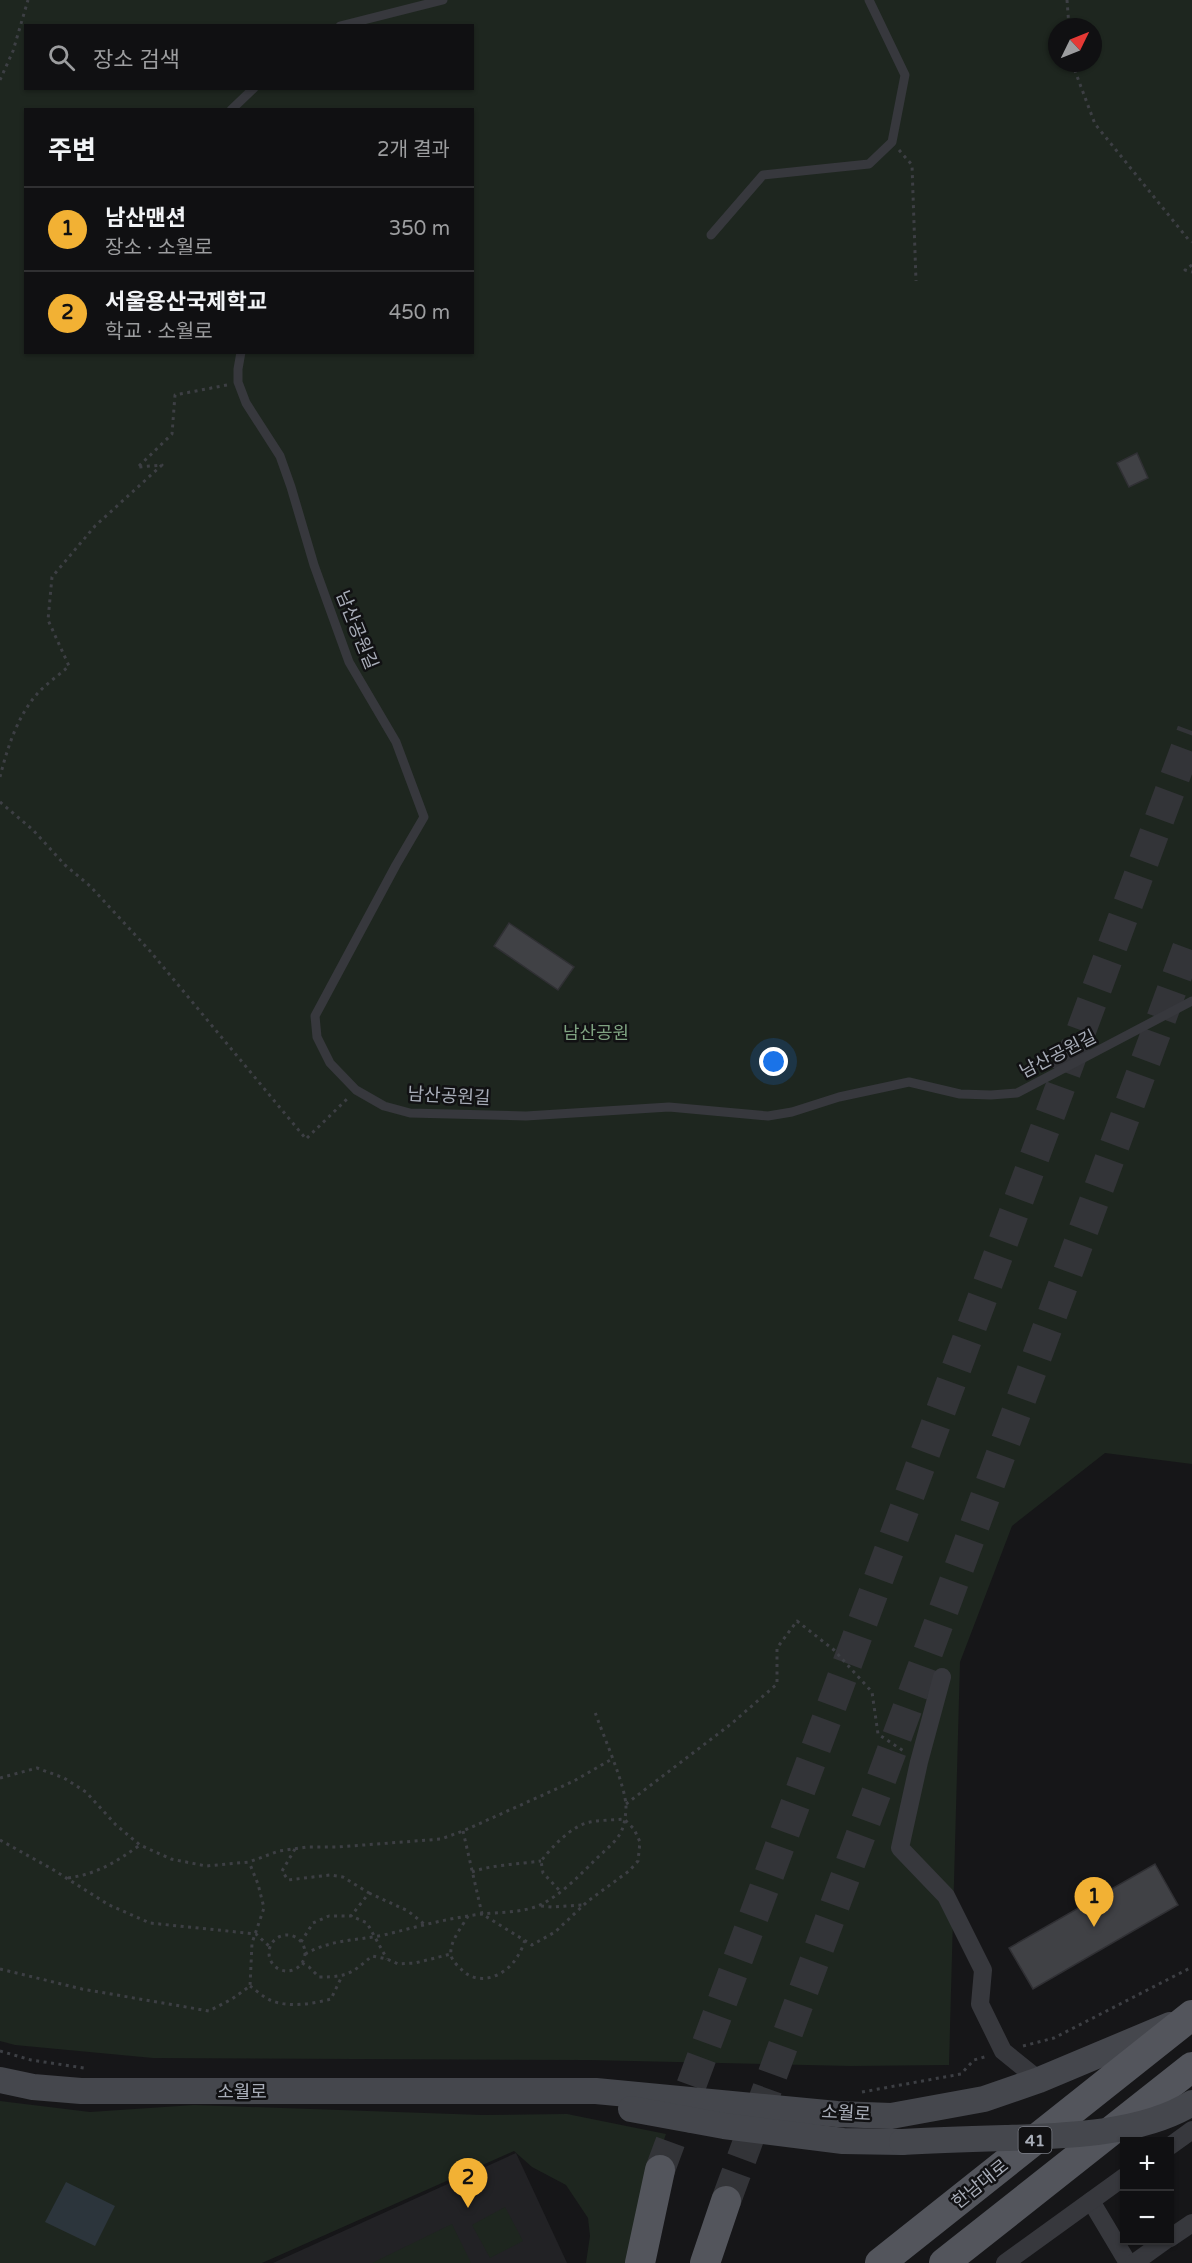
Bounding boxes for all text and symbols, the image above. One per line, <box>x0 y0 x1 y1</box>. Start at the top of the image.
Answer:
north arrow <box>1048 18 1102 72</box>
search box <box>24 24 474 90</box>
icon: search <box>45 41 78 74</box>
text: 장소 검색 <box>93 47 180 73</box>
text: 주변 <box>48 135 96 166</box>
text: 2개 결과 <box>377 138 450 162</box>
text: 남산맨션 <box>105 205 186 231</box>
text: 1 <box>61 217 74 241</box>
text: 350 m <box>389 217 450 241</box>
text: 장소 · 소월로 <box>105 236 213 260</box>
text: 서울용산국제학교 <box>105 289 267 315</box>
text: 2 <box>61 301 74 325</box>
text: 450 m <box>389 301 450 325</box>
text: 학교 · 소월로 <box>105 320 213 344</box>
street label: 남산공원길 <box>331 587 383 673</box>
park label: 남산공원 <box>563 1022 629 1044</box>
street label: 남산공원길 <box>1016 1025 1100 1083</box>
your location <box>759 1047 788 1076</box>
street label: 남산공원길 <box>407 1083 491 1109</box>
pin: 1 <box>1074 1878 1114 1927</box>
street label: 소월로 <box>217 2081 267 2103</box>
street label: 소월로 <box>821 2101 871 2125</box>
road number: 41 <box>1018 2127 1052 2153</box>
map controls <box>1120 2137 1174 2245</box>
button: + <box>1120 2137 1174 2191</box>
street label: 한남대로 <box>947 2155 1013 2213</box>
pin: 2 <box>448 2158 488 2208</box>
button: − <box>1120 2191 1174 2245</box>

